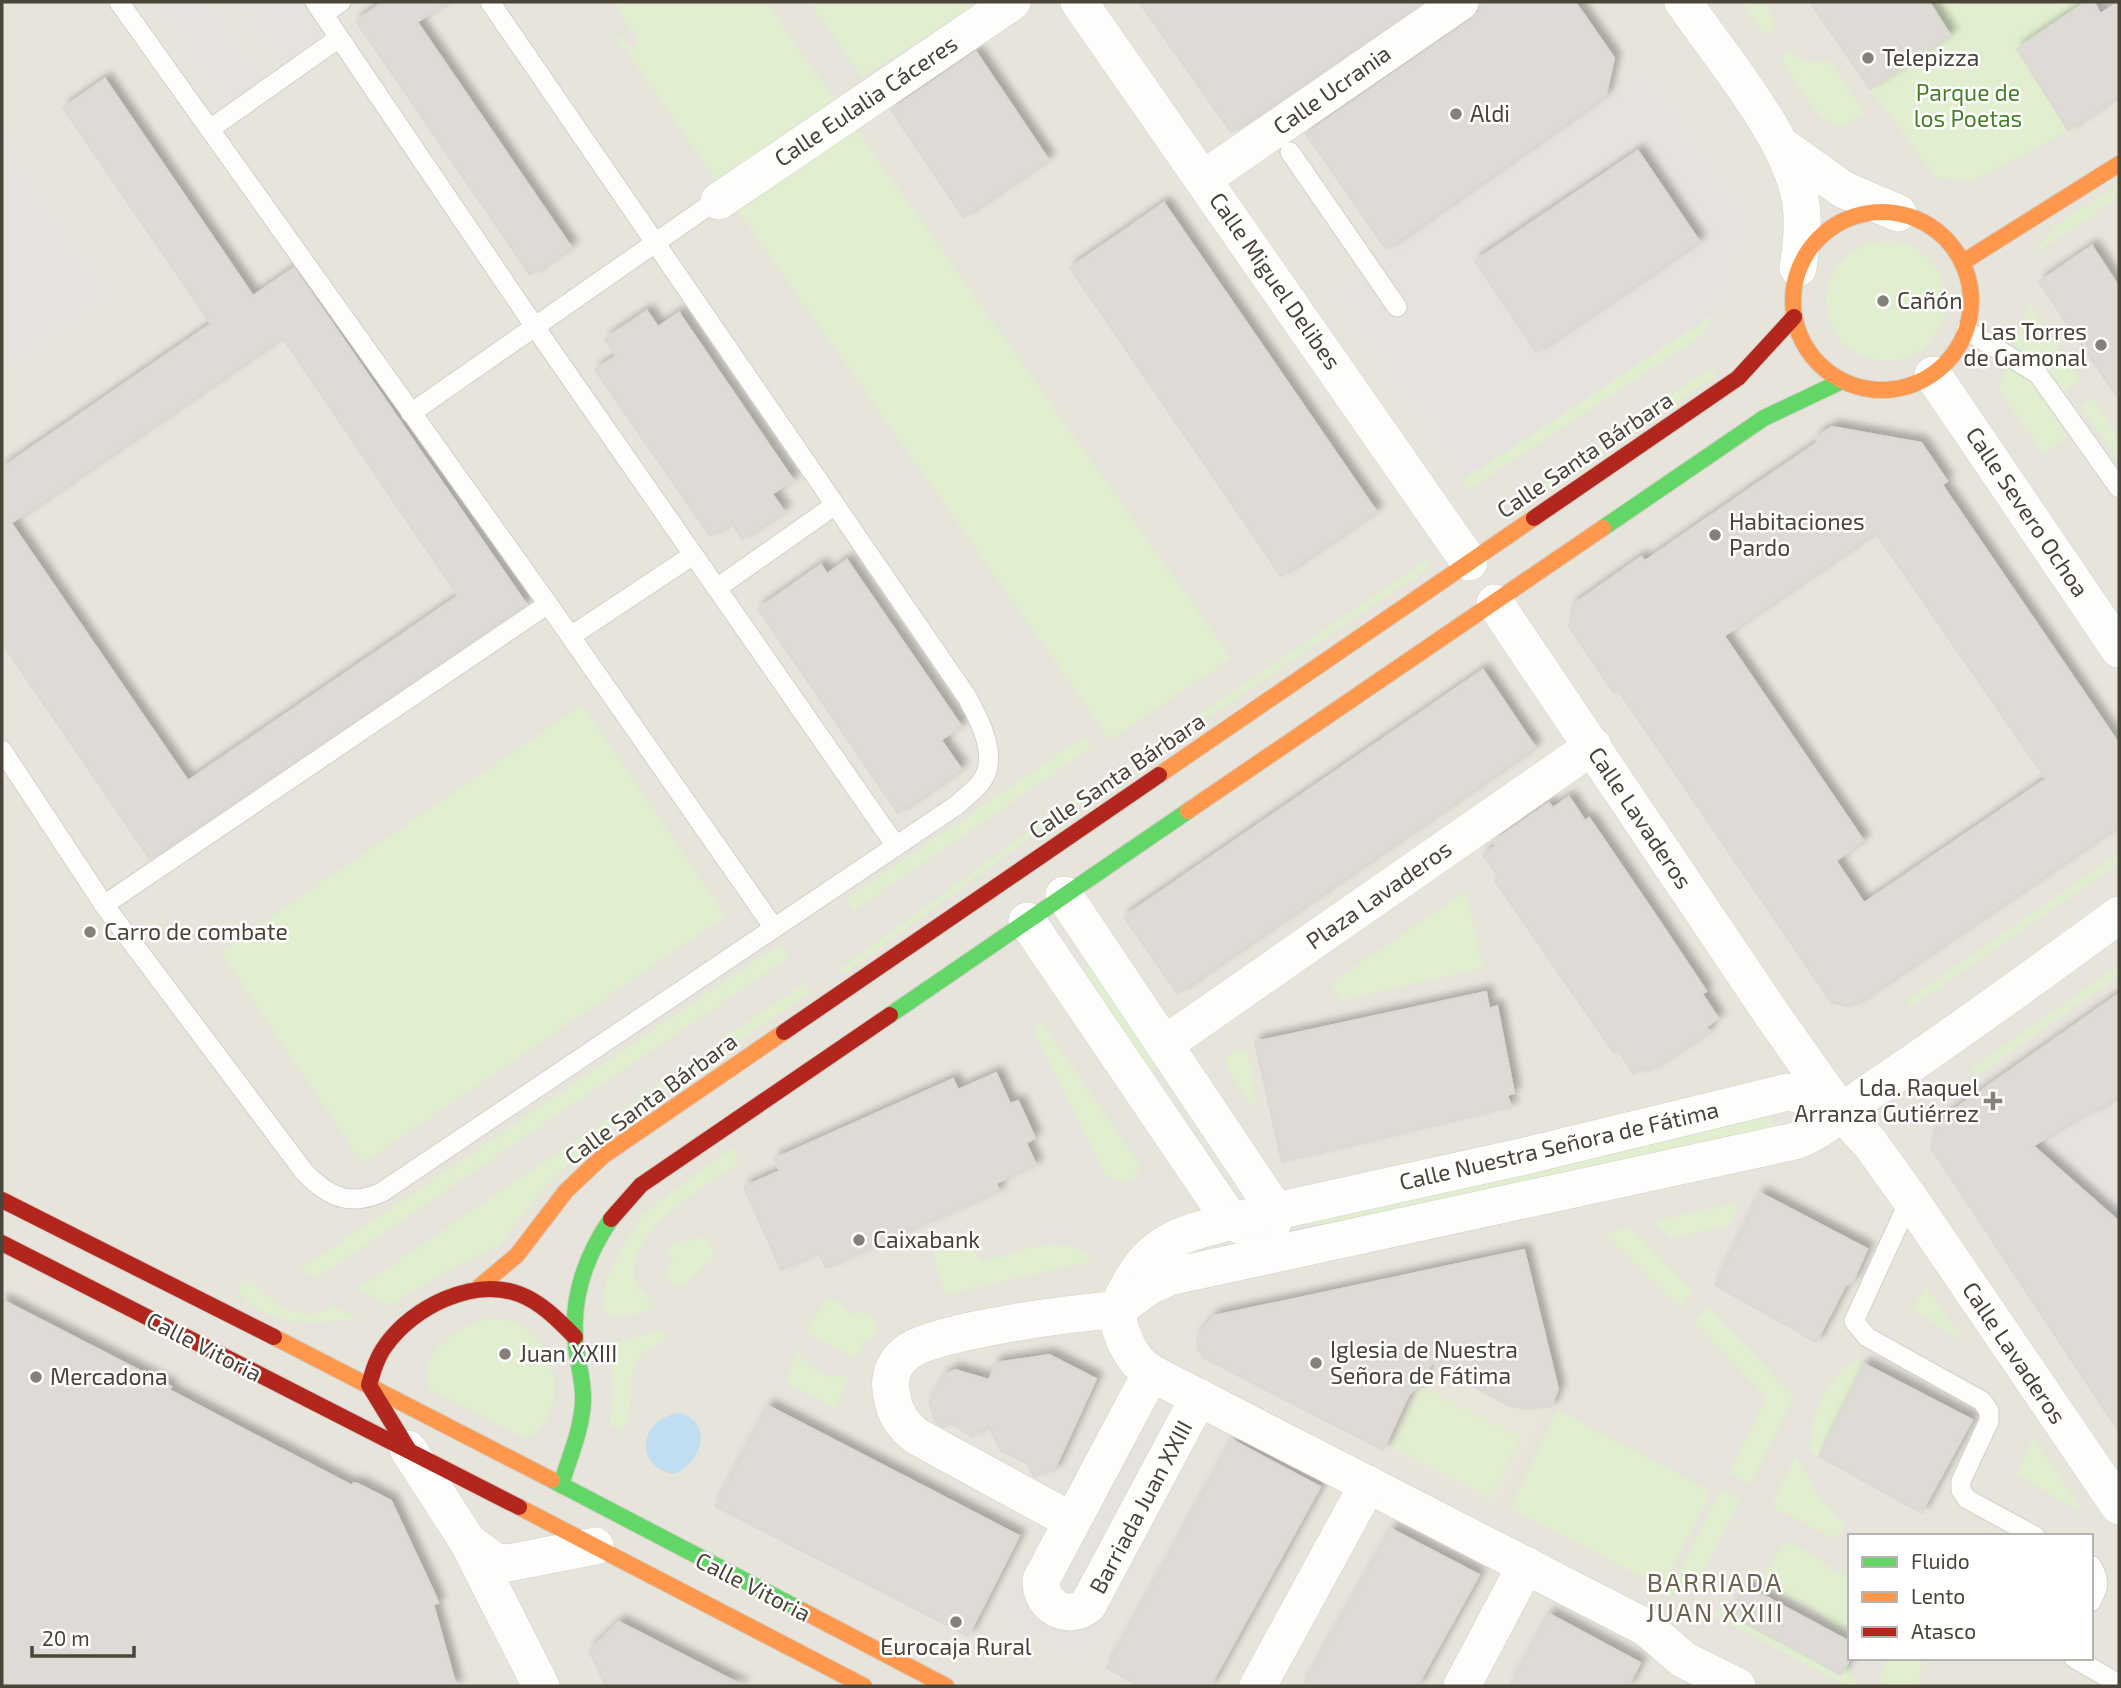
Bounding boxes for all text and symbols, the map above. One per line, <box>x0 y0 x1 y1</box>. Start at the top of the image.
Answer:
street label: Calle Eulalia Cáceres <box>769 29 962 172</box>
street label: Calle Ucrania <box>1267 38 1396 140</box>
place label: Telepizza <box>1882 43 1979 71</box>
marker: Telepizza <box>1860 50 1876 66</box>
park label: Parque de los Poetas <box>1914 78 2022 132</box>
place label: Aldi <box>1470 99 1510 127</box>
marker: Aldi <box>1448 106 1464 122</box>
street label: Calle Miguel Delibes <box>1204 186 1347 374</box>
place label: Cañón <box>1897 286 1963 314</box>
marker: Cañón <box>1875 293 1891 309</box>
place label: Las Torres de Gamonal <box>1963 317 2087 371</box>
marker: Las Torres de Gamonal <box>2093 337 2109 353</box>
street label: Calle Santa Bárbara <box>1491 385 1678 523</box>
street label: Calle Severo Ochoa <box>1961 421 2095 602</box>
place label: Habitaciones Pardo <box>1729 507 1865 561</box>
marker: Habitaciones Pardo <box>1707 527 1723 543</box>
street label: Calle Santa Bárbara <box>1023 706 1210 844</box>
street label: Calle Lavaderos <box>1583 741 1699 894</box>
street label: Plaza Lavaderos <box>1300 834 1456 955</box>
place label: Carro de combate <box>104 917 288 945</box>
marker: Carro de combate <box>82 924 98 940</box>
street label: Calle Santa Bárbara <box>559 1026 742 1170</box>
place label: Lda. Raquel Arranza Gutiérrez <box>1794 1073 1979 1127</box>
marker: Lda. Raquel Arranza Gutiérrez <box>1985 1093 2001 1109</box>
street label: Calle Nuestra Señora de Fátima <box>1396 1095 1721 1195</box>
place label: Caixabank <box>873 1225 980 1253</box>
marker: Caixabank <box>851 1232 867 1248</box>
street label: Calle Lavaderos <box>1957 1276 2073 1429</box>
street label: Calle Vitoria <box>142 1305 267 1387</box>
place label: Iglesia de Nuestra Señora de Fátima <box>1330 1335 1518 1389</box>
place label: Juan XXIII <box>519 1339 617 1367</box>
marker: Juan XXIII <box>497 1346 513 1362</box>
marker: Iglesia de Nuestra Señora de Fátima <box>1308 1355 1324 1371</box>
place label: Mercadona <box>50 1362 168 1390</box>
marker: Mercadona <box>28 1369 44 1385</box>
street label: Barriada Juan XXIII <box>1083 1415 1198 1598</box>
legend <box>1848 1534 2093 1660</box>
street label: Calle Vitoria <box>691 1545 816 1627</box>
text: Fluido <box>1911 1548 1970 1573</box>
district label: BARRIADA JUAN XXIII <box>1646 1566 1784 1627</box>
text: Lento <box>1911 1583 1965 1608</box>
scale bar <box>32 1614 133 1658</box>
marker: Eurocaja Rural <box>948 1614 964 1630</box>
text: Atasco <box>1911 1618 1976 1643</box>
text: 20 m <box>42 1625 90 1650</box>
place label: Eurocaja Rural <box>880 1632 1032 1660</box>

